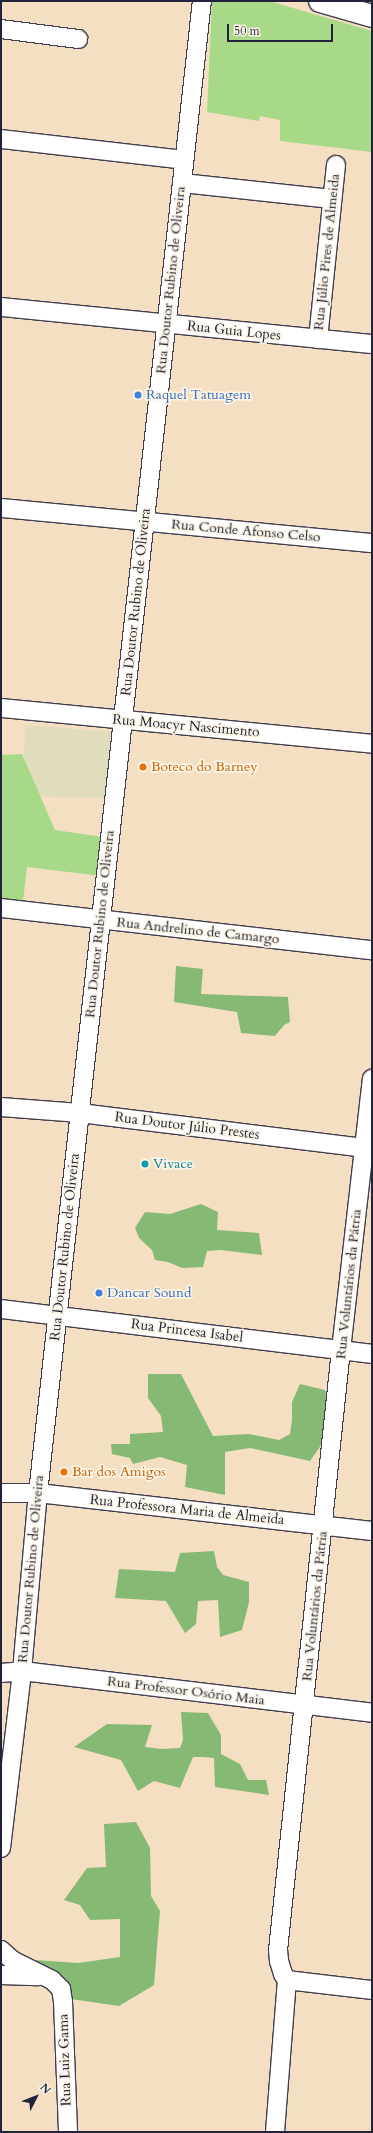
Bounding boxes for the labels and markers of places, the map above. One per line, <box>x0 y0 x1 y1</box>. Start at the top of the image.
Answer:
place label: Raquel Tatuagem <box>146 387 251 403</box>
marker: Raquel Tatuagem <box>133 390 143 400</box>
place label: Boteco do Barney <box>151 759 258 775</box>
marker: Boteco do Barney <box>138 762 148 772</box>
place label: Vivace <box>153 1156 193 1172</box>
marker: Vivace <box>140 1159 150 1169</box>
place label: Dancar Sound <box>107 1285 191 1301</box>
marker: Dancar Sound <box>94 1288 104 1298</box>
place label: Bar dos Amigos <box>72 1464 166 1480</box>
marker: Bar dos Amigos <box>59 1467 69 1477</box>

